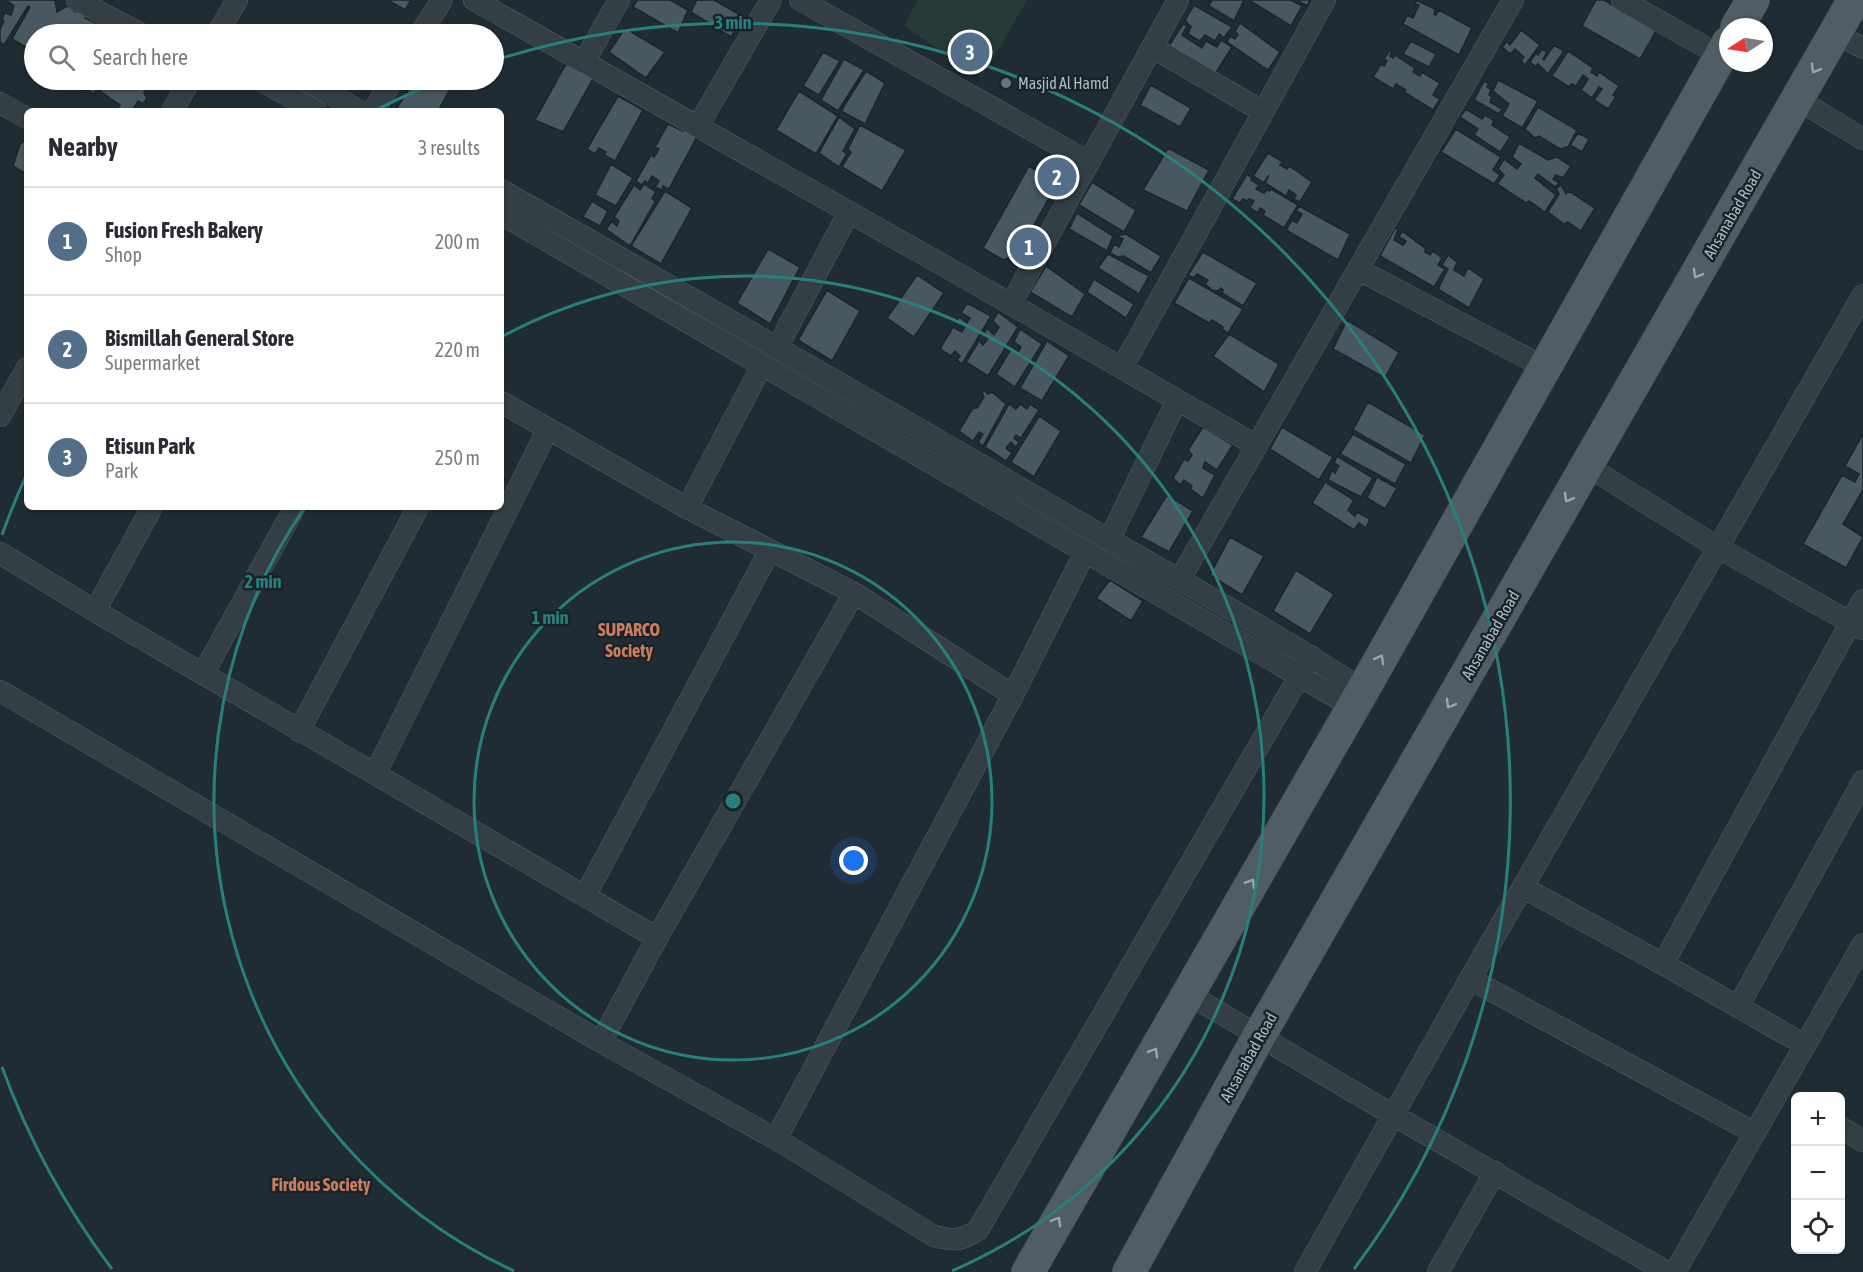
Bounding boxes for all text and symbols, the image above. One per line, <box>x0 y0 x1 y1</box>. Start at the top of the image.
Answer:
text: 3 min <box>715 12 752 33</box>
north arrow <box>1719 18 1773 72</box>
search box <box>24 24 504 90</box>
pin: 3 <box>950 29 990 74</box>
icon: search <box>45 41 78 74</box>
text: Search here <box>93 44 188 70</box>
one-way arrow <box>1811 63 1822 73</box>
place label: Masjid Al Hamd <box>1018 74 1109 93</box>
marker: Masjid Al Hamd <box>999 76 1013 90</box>
text: Nearby <box>48 132 118 162</box>
text: 3 results <box>418 136 480 159</box>
pin: 2 <box>1038 154 1076 200</box>
street label: Ahsanabad Road <box>1699 167 1765 261</box>
text: Fusion Fresh Bakery <box>105 217 263 243</box>
pin: 1 <box>1010 224 1048 270</box>
text: 1 <box>63 230 72 253</box>
text: 200 m <box>435 230 480 253</box>
text: Shop <box>105 243 142 266</box>
one-way arrow <box>1692 268 1704 279</box>
text: Bismillah General Store <box>105 325 294 351</box>
text: 2 <box>63 338 72 361</box>
text: 220 m <box>435 338 480 361</box>
text: Supermarket <box>105 351 200 374</box>
text: Etisun Park <box>105 433 195 459</box>
text: 3 <box>63 446 72 469</box>
text: 250 m <box>435 446 480 469</box>
text: Park <box>105 459 138 482</box>
one-way arrow <box>1564 492 1575 502</box>
text: 2 min <box>245 571 282 592</box>
street label: Ahsanabad Road <box>1457 588 1523 682</box>
text: 1 min <box>532 607 569 628</box>
district label: SUPARCO Society <box>598 619 660 661</box>
one-way arrow <box>1373 655 1384 666</box>
one-way arrow <box>1446 698 1457 708</box>
centre of rings <box>723 791 743 811</box>
your location <box>839 846 868 875</box>
one-way arrow <box>1244 879 1256 889</box>
street label: Ahsanabad Road <box>1216 1009 1280 1105</box>
one-way arrow <box>1147 1048 1159 1058</box>
map controls <box>1791 1092 1845 1254</box>
button: + <box>1791 1092 1845 1146</box>
button: − <box>1791 1146 1845 1200</box>
district label: Firdous Society <box>272 1174 371 1195</box>
button: locate <box>1791 1200 1845 1254</box>
one-way arrow <box>1050 1217 1061 1227</box>

